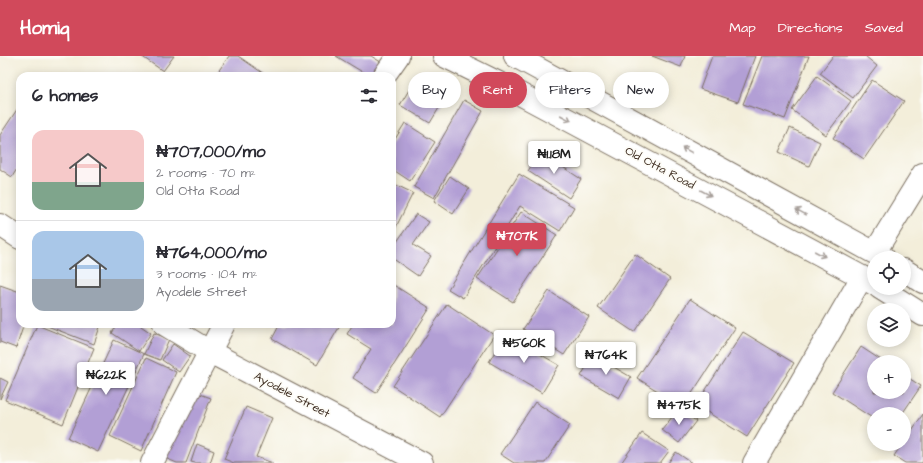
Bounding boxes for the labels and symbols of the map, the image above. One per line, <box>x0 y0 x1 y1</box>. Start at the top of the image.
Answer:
one-way arrow <box>560 115 572 123</box>
pin: ₦1.18M <box>521 141 587 175</box>
street label: Old Otta Road <box>622 142 698 194</box>
one-way arrow <box>681 145 693 153</box>
one-way arrow <box>699 190 711 197</box>
one-way arrow <box>795 208 807 215</box>
pin: ₦707K <box>489 223 545 257</box>
one-way arrow <box>814 251 826 259</box>
pin: ₦560K <box>496 330 552 364</box>
pin: ₦764K <box>578 342 634 376</box>
pin: ₦622K <box>78 362 134 396</box>
street label: Ayodele Street <box>251 368 333 423</box>
pin: ₦475K <box>651 392 707 426</box>

